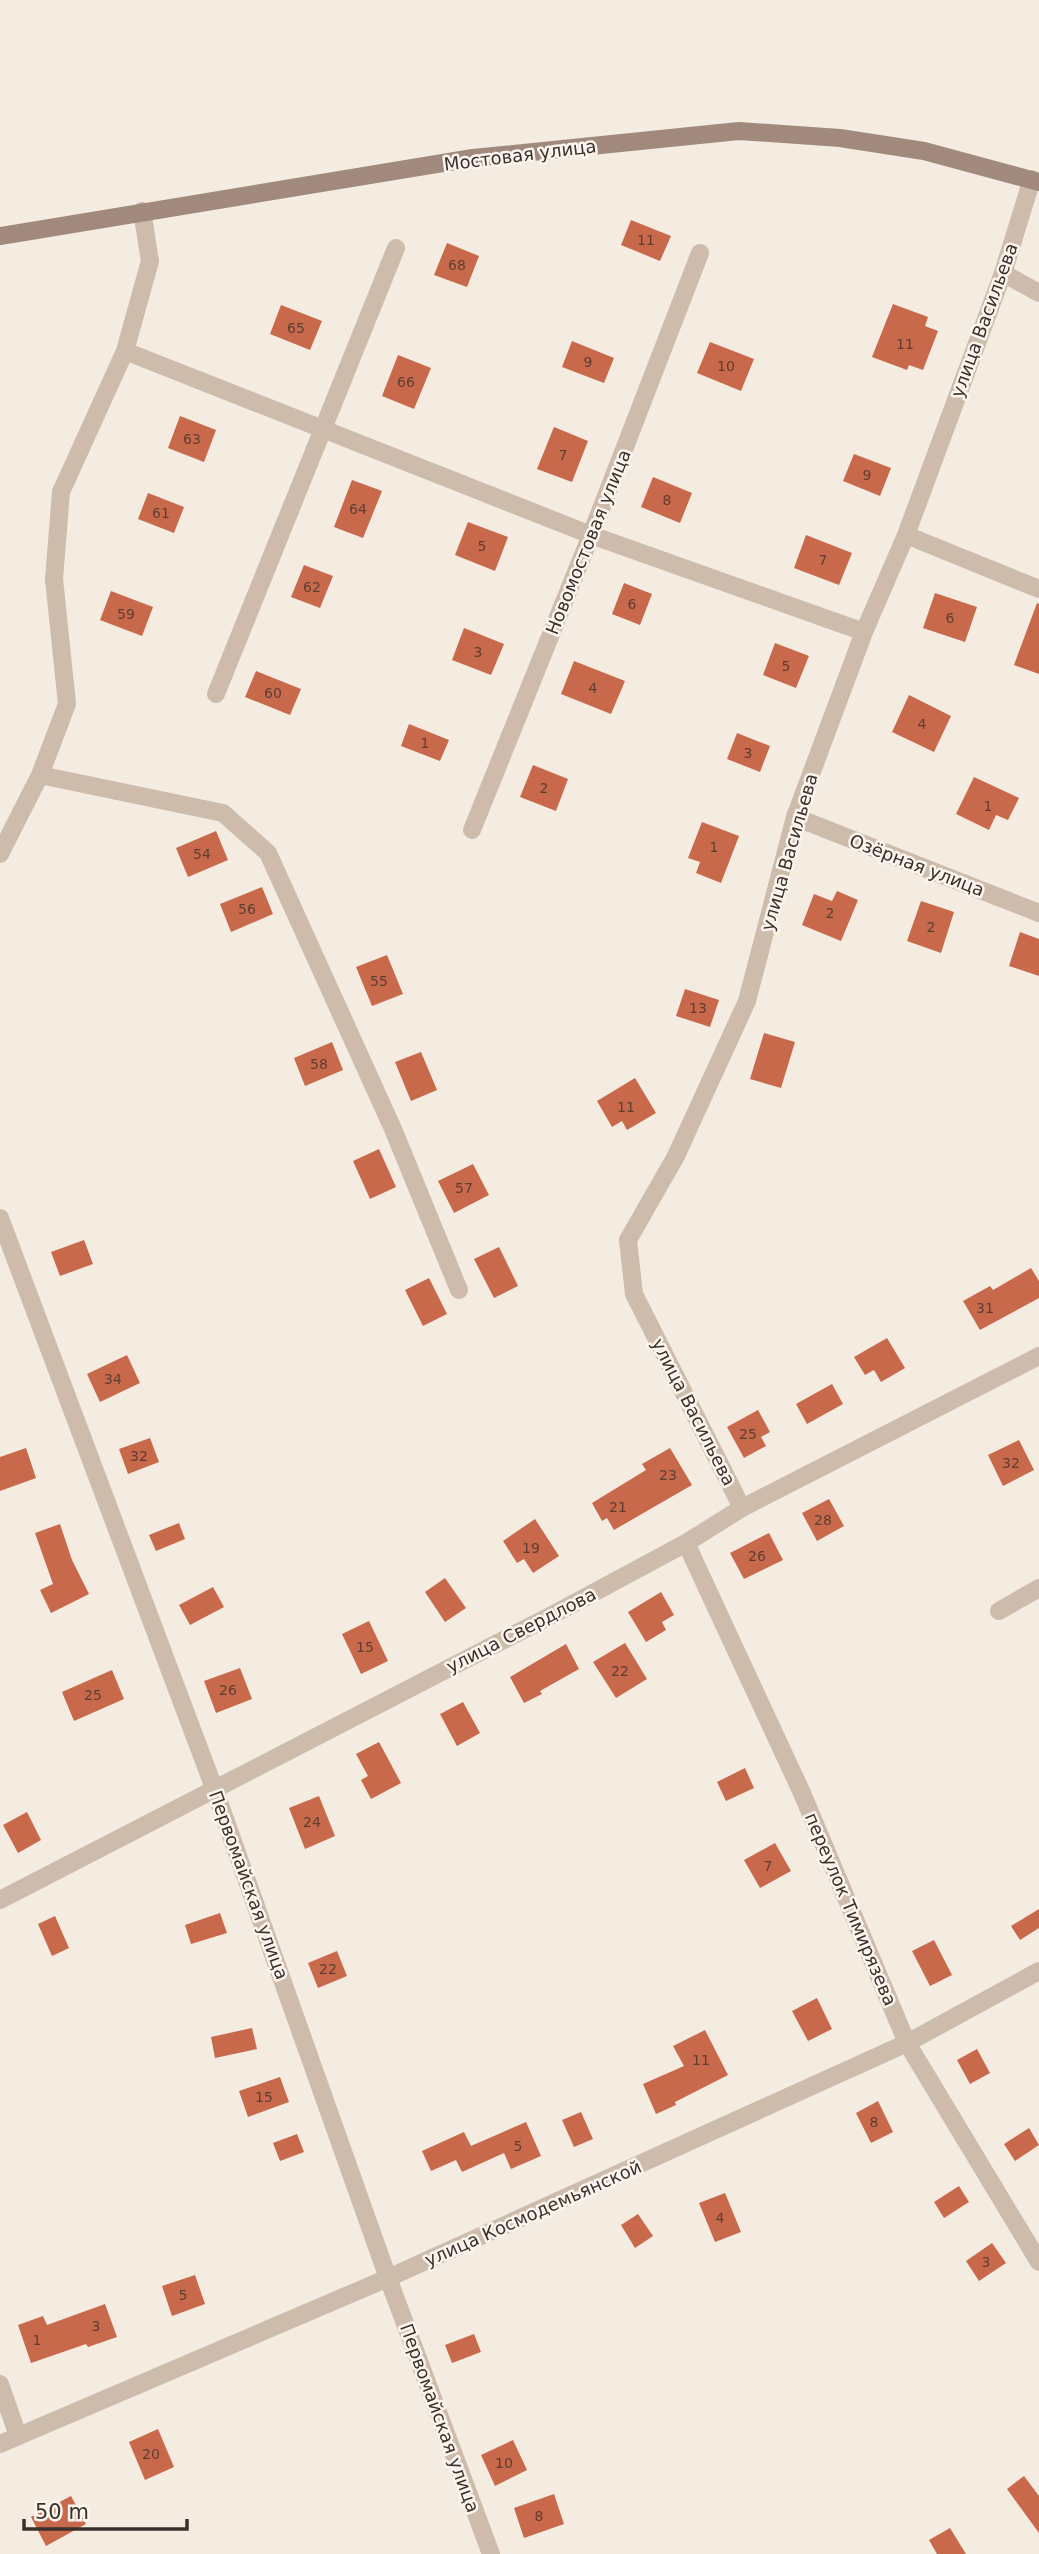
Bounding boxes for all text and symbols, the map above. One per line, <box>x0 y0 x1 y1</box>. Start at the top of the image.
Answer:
street label: Мостовая улица <box>443 135 597 175</box>
house number: 11 <box>637 232 655 248</box>
street label: улица Васильева <box>946 240 1022 400</box>
house number: 68 <box>448 257 466 273</box>
house number: 65 <box>287 320 305 336</box>
house number: 11 <box>896 336 914 352</box>
house number: 9 <box>584 354 592 370</box>
house number: 10 <box>717 358 735 374</box>
house number: 66 <box>397 374 415 390</box>
house number: 63 <box>183 431 201 447</box>
street label: Новомостовая улица <box>541 447 635 637</box>
house number: 7 <box>559 447 567 463</box>
house number: 9 <box>863 467 871 483</box>
house number: 8 <box>663 492 671 508</box>
house number: 64 <box>349 501 367 517</box>
house number: 61 <box>152 505 170 521</box>
house number: 5 <box>478 538 486 554</box>
house number: 7 <box>819 552 827 568</box>
house number: 62 <box>303 579 321 595</box>
house number: 6 <box>628 596 637 612</box>
house number: 59 <box>117 606 135 622</box>
house number: 6 <box>946 610 955 626</box>
house number: 3 <box>474 644 482 660</box>
house number: 5 <box>782 658 790 674</box>
house number: 4 <box>589 680 598 696</box>
house number: 60 <box>264 685 282 701</box>
house number: 4 <box>918 716 927 732</box>
house number: 1 <box>421 735 429 751</box>
house number: 3 <box>744 745 752 761</box>
street label: улица Васильева <box>756 771 822 933</box>
house number: 2 <box>540 780 548 796</box>
house number: 1 <box>984 798 992 814</box>
street label: Озёрная улица <box>847 830 987 900</box>
house number: 1 <box>710 839 718 855</box>
house number: 54 <box>193 846 211 862</box>
house number: 56 <box>238 901 256 917</box>
house number: 2 <box>826 905 834 921</box>
house number: 2 <box>927 919 935 935</box>
house number: 55 <box>370 973 388 989</box>
house number: 13 <box>689 1000 707 1016</box>
house number: 58 <box>310 1056 328 1072</box>
house number: 11 <box>617 1099 635 1115</box>
house number: 57 <box>455 1180 473 1196</box>
house number: 31 <box>976 1300 994 1316</box>
street label: улица Васильева <box>648 1335 740 1489</box>
house number: 34 <box>104 1371 122 1387</box>
house number: 25 <box>739 1426 757 1442</box>
house number: 32 <box>130 1448 148 1464</box>
house number: 32 <box>1002 1455 1020 1471</box>
house number: 23 <box>659 1467 677 1483</box>
house number: 21 <box>609 1499 627 1515</box>
house number: 28 <box>814 1512 832 1528</box>
house number: 19 <box>522 1540 540 1556</box>
house number: 26 <box>748 1548 766 1564</box>
street label: улица Свердлова <box>443 1583 599 1677</box>
house number: 15 <box>356 1639 374 1655</box>
house number: 22 <box>611 1663 629 1679</box>
house number: 26 <box>219 1682 237 1698</box>
house number: 25 <box>84 1687 102 1703</box>
street label: Первомайская улица <box>205 1788 293 1982</box>
street label: переулок Тимирязева <box>801 1809 901 2009</box>
house number: 24 <box>303 1814 321 1830</box>
house number: 7 <box>764 1858 772 1874</box>
house number: 22 <box>319 1961 337 1977</box>
house number: 11 <box>692 2052 710 2068</box>
house number: 15 <box>255 2089 273 2105</box>
house number: 8 <box>870 2114 878 2130</box>
house number: 5 <box>514 2138 522 2154</box>
street label: улица Космодемьянской <box>421 2156 645 2270</box>
house number: 4 <box>716 2210 725 2226</box>
house number: 3 <box>982 2254 990 2270</box>
house number: 5 <box>179 2287 187 2303</box>
house number: 3 <box>92 2318 100 2334</box>
street label: Первомайская улица <box>396 2321 484 2515</box>
house number: 1 <box>33 2332 41 2348</box>
house number: 20 <box>142 2446 160 2462</box>
house number: 10 <box>495 2455 513 2471</box>
scale bar <box>24 2488 187 2532</box>
text: 50 m <box>35 2500 89 2524</box>
house number: 8 <box>535 2508 543 2524</box>

